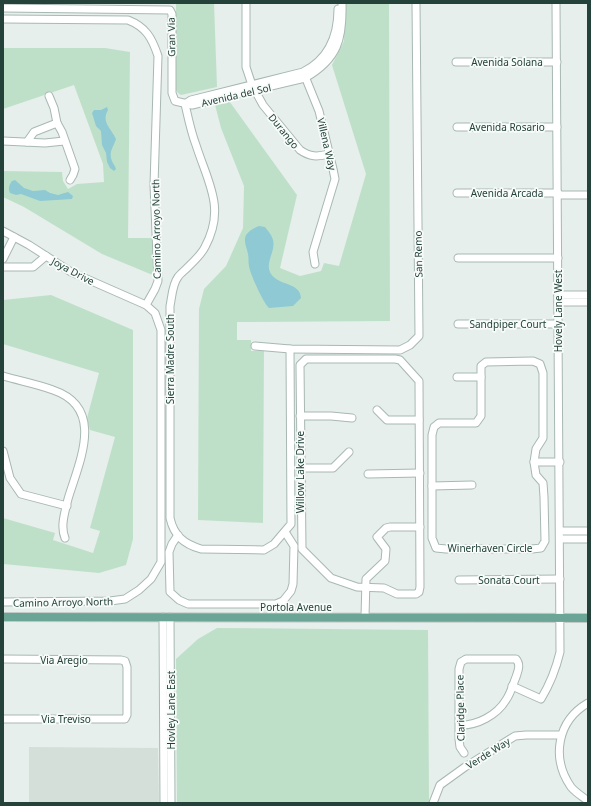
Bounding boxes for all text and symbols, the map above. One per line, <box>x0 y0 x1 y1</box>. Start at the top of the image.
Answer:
street label: Gran Via <box>164 17 178 57</box>
street label: Avenida Solana <box>471 55 543 69</box>
street label: Avenida del Sol <box>200 80 272 110</box>
street label: Durango <box>266 111 302 151</box>
street label: Villena Way <box>314 116 340 173</box>
street label: Avenida Rosario <box>469 120 545 134</box>
street label: Camino Arroyo North <box>148 179 164 279</box>
street label: Avenida Arcada <box>471 186 543 200</box>
street label: San Remo <box>411 230 425 278</box>
street label: Joya Drive <box>48 253 97 288</box>
street label: Hovely Lane West <box>551 269 565 352</box>
street label: Sierra Madre South <box>163 314 177 404</box>
street label: Sandpiper Court <box>470 317 547 331</box>
street label: Willow Lake Drive <box>293 430 307 513</box>
street label: Winerhaven Circle <box>448 541 533 555</box>
street label: Sonata Court <box>478 573 540 587</box>
street label: Camino Arroyo North <box>13 594 113 610</box>
street label: Portola Avenue <box>260 600 332 614</box>
street label: Via Aregio <box>40 653 88 667</box>
street label: Hovley Lane East <box>164 670 178 749</box>
street label: Claridge Place <box>452 674 468 741</box>
street label: Via Treviso <box>41 712 91 726</box>
street label: Verde Way <box>463 733 513 772</box>

